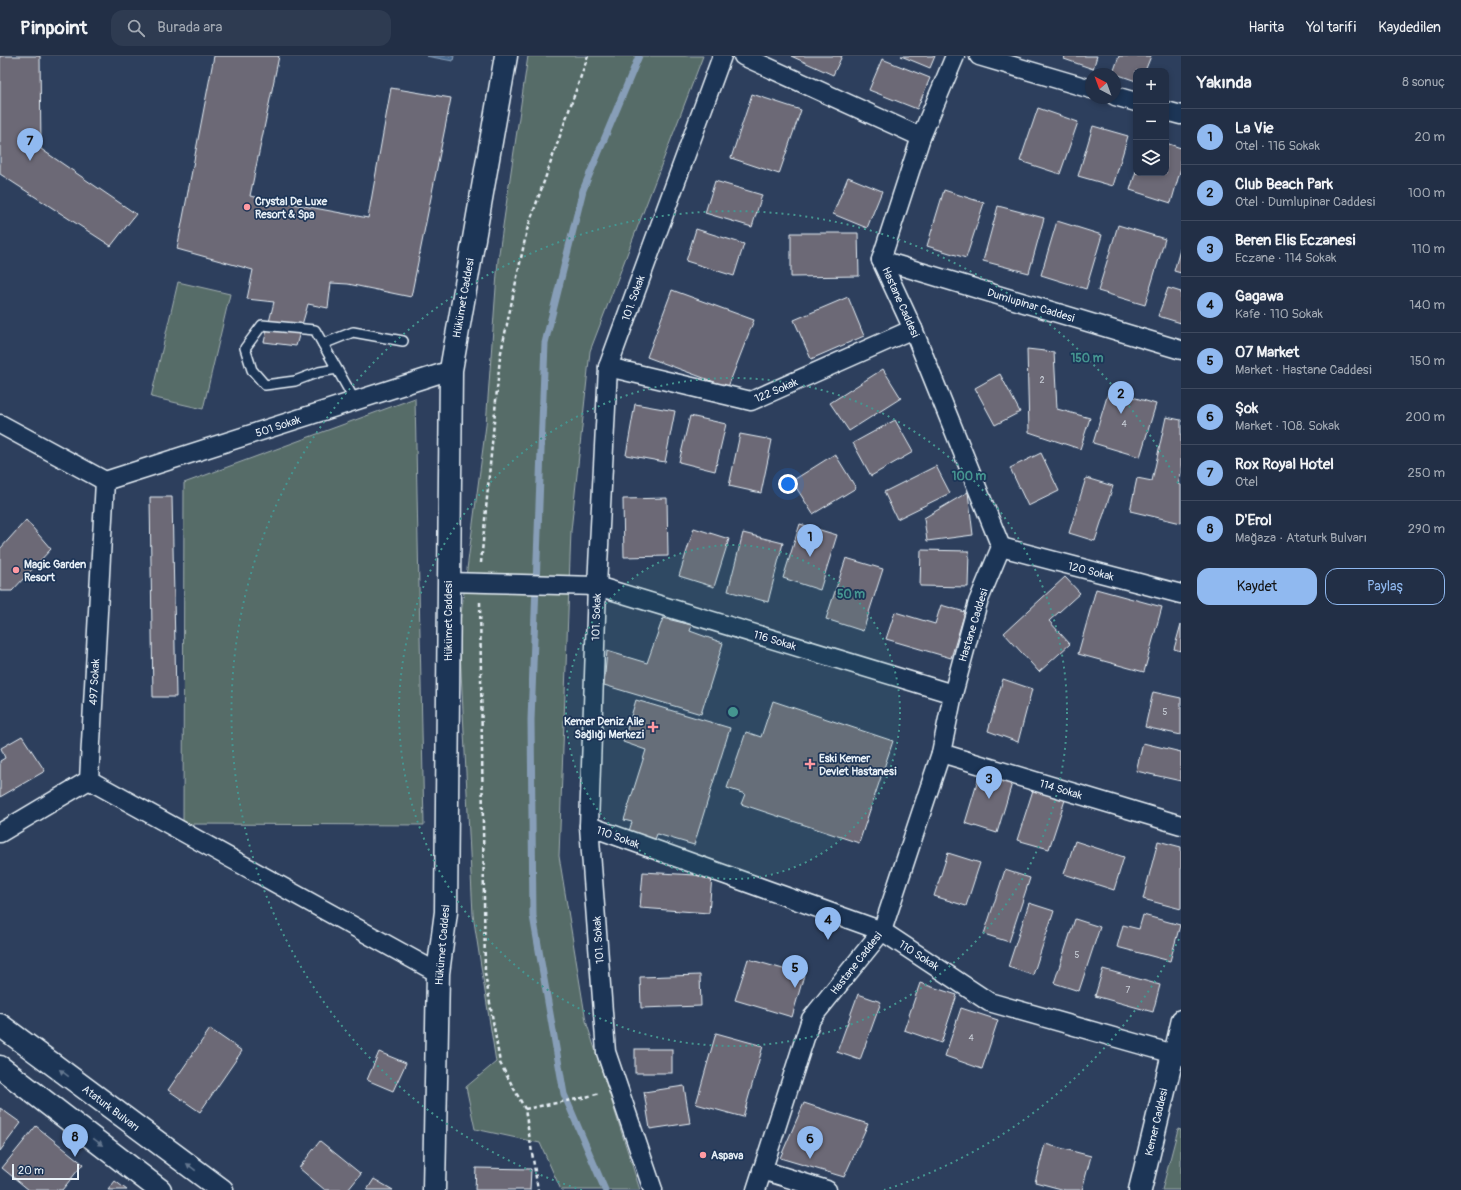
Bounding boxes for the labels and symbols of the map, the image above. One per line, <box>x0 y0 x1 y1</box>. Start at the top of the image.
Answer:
north arrow <box>1085 68 1121 104</box>
pin: 7 <box>17 128 43 161</box>
place label: Crystal De Luxe Resort & Spa <box>255 195 328 221</box>
marker: Crystal De Luxe Resort & Spa <box>242 202 252 212</box>
street label: Hükümet Caddesi <box>450 257 477 339</box>
street label: Hastane Caddesi <box>879 265 922 340</box>
street label: 101. Sokak <box>619 273 648 323</box>
street label: Dumlupinar Caddesi <box>986 286 1077 325</box>
text: 150 m <box>1071 351 1104 366</box>
street label: 122 Sokak <box>753 375 800 405</box>
house number: 2 <box>1039 375 1045 386</box>
pin: 2 <box>1108 381 1134 414</box>
street label: 501 Sokak <box>254 413 303 440</box>
house number: 4 <box>1121 419 1127 430</box>
text: 100 m <box>952 469 987 484</box>
your location <box>778 474 798 494</box>
pin: 1 <box>797 524 823 557</box>
place label: Magic Garden Resort <box>24 558 86 584</box>
street label: 120 Sokak <box>1067 559 1116 584</box>
marker: Magic Garden Resort <box>11 565 21 575</box>
street label: Hükümet Caddesi <box>442 580 455 661</box>
street label: Hastane Caddesi <box>956 586 991 663</box>
text: 50 m <box>837 587 865 602</box>
street label: 101. Sokak <box>589 593 604 641</box>
street label: 116 Sokak <box>752 628 798 653</box>
street label: 497 Sokak <box>87 658 102 706</box>
centre of rings <box>726 705 740 719</box>
house number: 5 <box>1163 707 1168 718</box>
place label: Kemer Deniz Aile Sağlığı Merkezi <box>564 715 645 741</box>
marker: Kemer Deniz Aile Sağlığı Merkezi <box>647 721 659 733</box>
place label: Eski Kemer Devlet Hastanesi <box>819 752 897 778</box>
marker: Eski Kemer Devlet Hastanesi <box>804 758 816 770</box>
pin: 3 <box>976 766 1002 799</box>
street label: 114 Sokak <box>1038 777 1084 802</box>
street label: 110 Sokak <box>594 824 642 851</box>
street label: Hükümet Caddesi <box>433 904 453 986</box>
pin: 4 <box>815 907 841 940</box>
street label: 101. Sokak <box>590 915 607 964</box>
street label: Hastane Caddesi <box>828 929 885 997</box>
street label: 110 Sokak <box>896 938 942 973</box>
house number: 5 <box>1075 950 1080 961</box>
pin: 5 <box>782 955 808 988</box>
house number: 7 <box>1126 985 1131 996</box>
house number: 4 <box>968 1033 974 1044</box>
one-way arrow <box>58 1068 69 1077</box>
street label: Ataturk Bulvarı <box>79 1083 142 1134</box>
street label: Kemer Caddesi <box>1142 1087 1171 1157</box>
pin: 8 <box>62 1124 88 1157</box>
pin: 6 <box>797 1126 823 1159</box>
one-way arrow <box>92 1138 103 1146</box>
place label: Aspava <box>711 1149 743 1162</box>
marker: Aspava <box>698 1150 708 1160</box>
scale bar <box>12 1162 79 1181</box>
one-way arrow <box>185 1163 196 1171</box>

